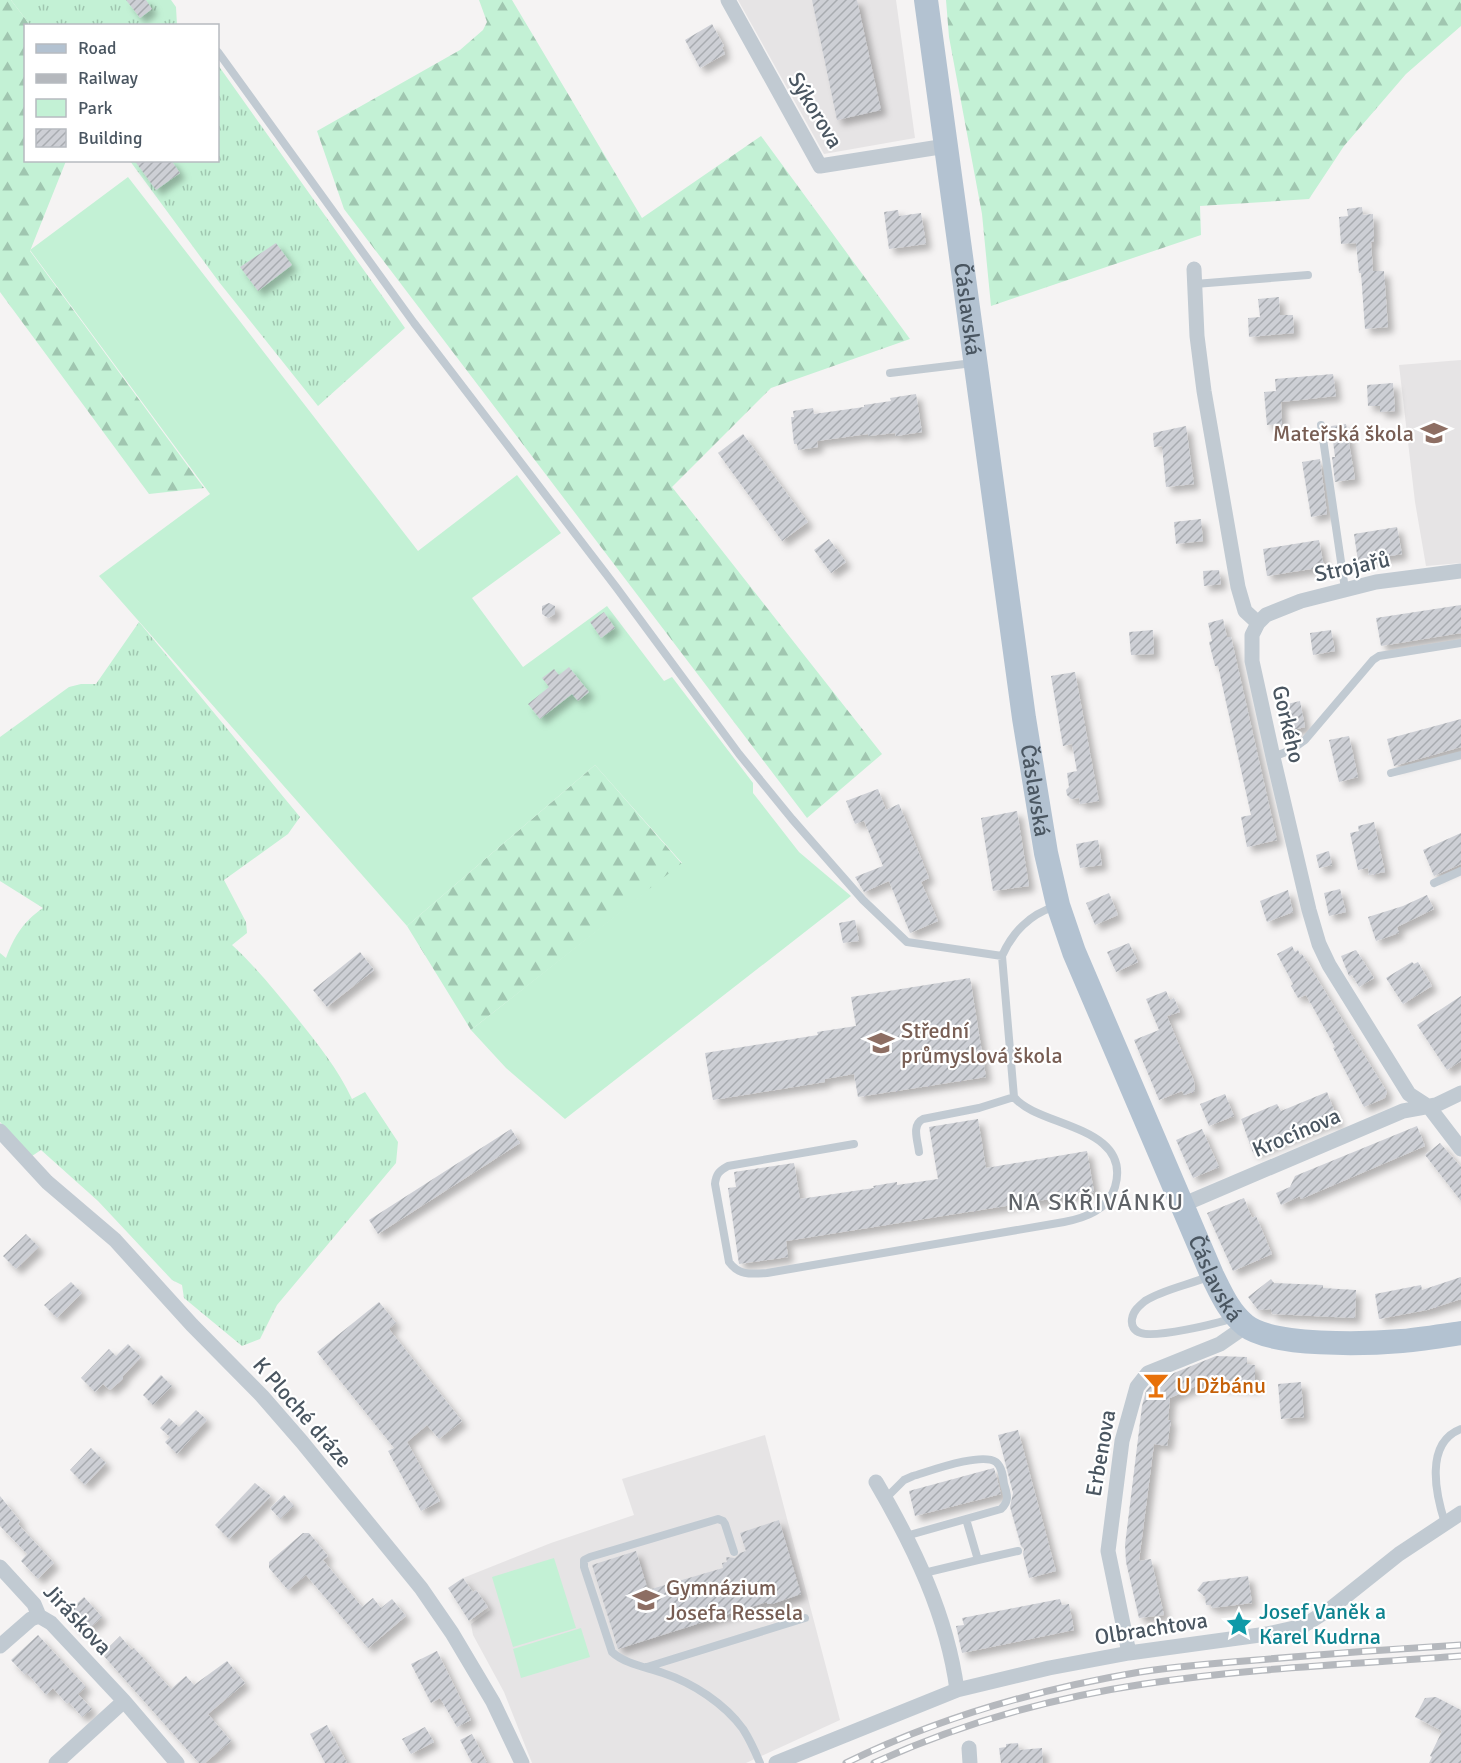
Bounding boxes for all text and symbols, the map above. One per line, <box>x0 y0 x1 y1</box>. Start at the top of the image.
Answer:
legend <box>24 24 219 162</box>
text: Road <box>78 37 117 59</box>
text: Railway <box>78 67 139 89</box>
street label: Sýkorova <box>782 67 849 153</box>
text: Park <box>78 97 113 119</box>
text: Building <box>78 127 142 149</box>
street label: Čáslavská <box>948 261 987 357</box>
school or university icon: Mateřská škola <box>1419 418 1449 448</box>
place label: Mateřská škola <box>1273 420 1414 447</box>
street label: Strojařů <box>1312 545 1392 588</box>
street label: Gorkého <box>1267 683 1311 765</box>
street label: Čáslavská <box>1014 742 1056 839</box>
place label: Střední průmyslová škola <box>901 1017 1063 1069</box>
school or university icon: Střední průmyslová škola <box>866 1028 896 1058</box>
street label: Krocínova <box>1248 1102 1344 1163</box>
district label: NA SKŘIVÁNKU <box>1007 1187 1185 1217</box>
street label: Čáslavská <box>1183 1231 1248 1327</box>
street label: K Ploché dráze <box>247 1352 358 1473</box>
bar icon: U Džbánu <box>1141 1370 1171 1400</box>
place label: U Džbánu <box>1176 1372 1266 1399</box>
street label: Erbenova <box>1080 1408 1121 1499</box>
place label: Gymnázium Josefa Ressela <box>666 1574 803 1626</box>
street label: Jiráskova <box>38 1578 117 1661</box>
school or university icon: Gymnázium Josefa Ressela <box>631 1585 661 1615</box>
place label: Josef Vaněk a Karel Kudrna <box>1259 1598 1386 1650</box>
street label: Olbrachtova <box>1093 1606 1209 1651</box>
place icon: Josef Vaněk a Karel Kudrna <box>1224 1609 1254 1639</box>

